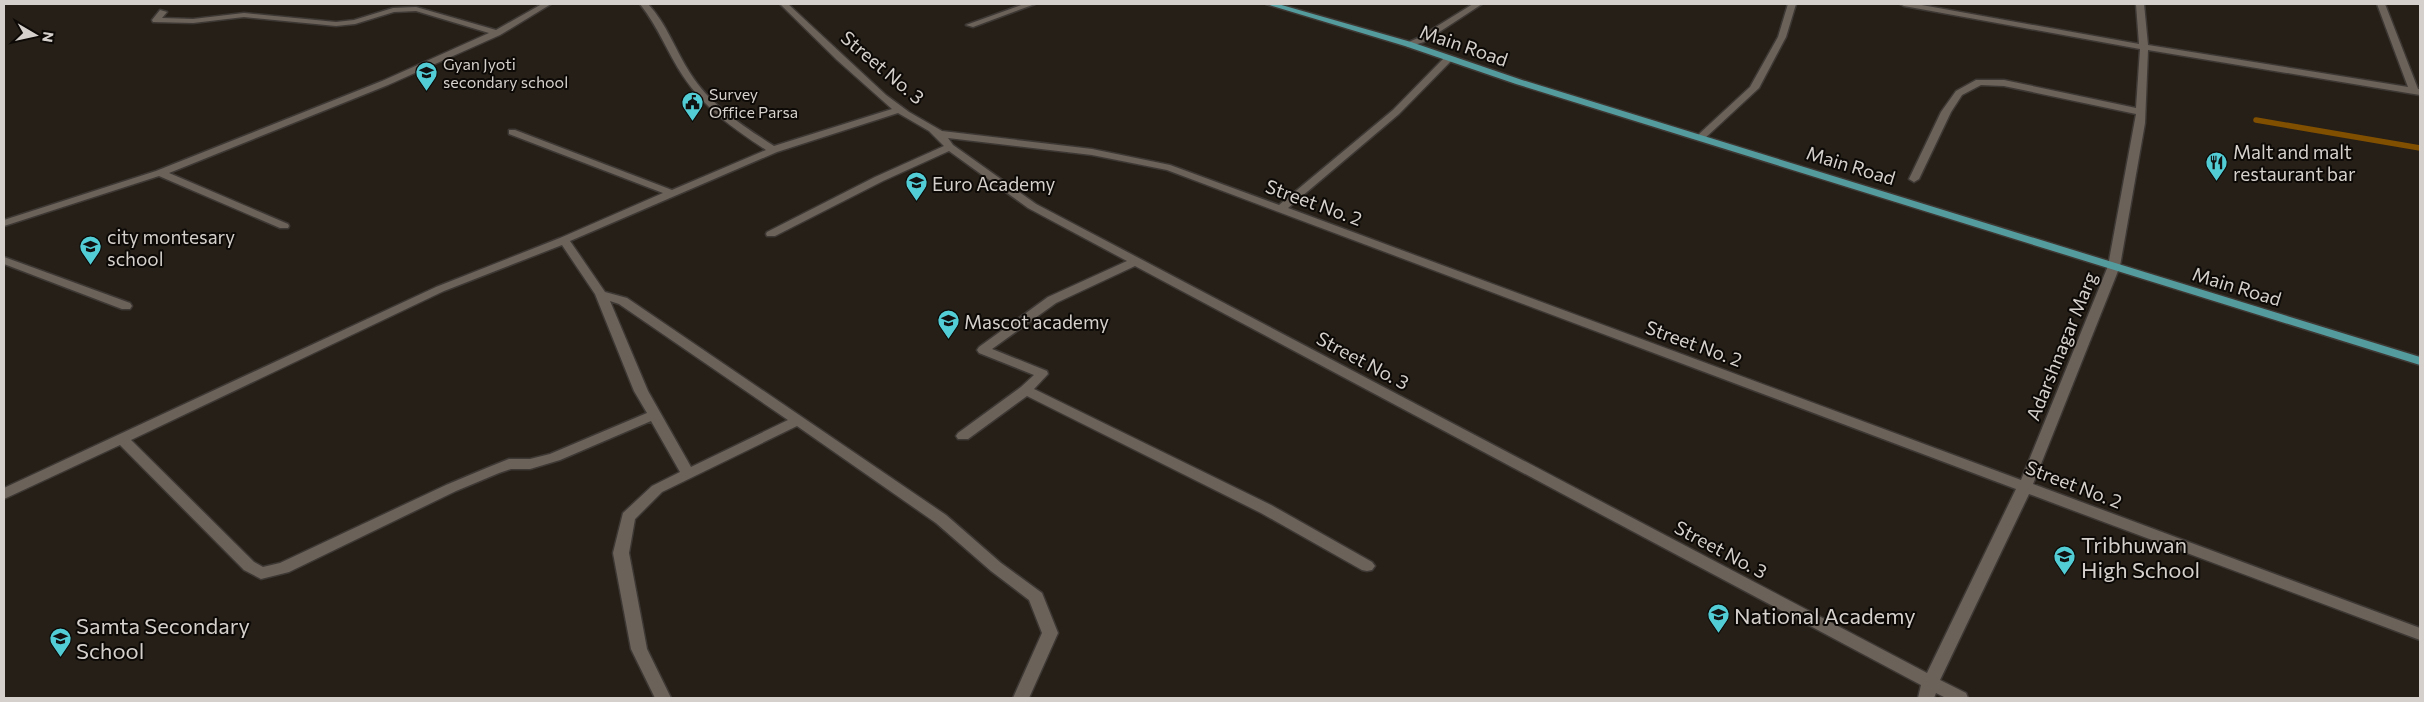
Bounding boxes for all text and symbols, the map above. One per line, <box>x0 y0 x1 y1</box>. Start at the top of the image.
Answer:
north arrow <box>10 10 60 60</box>
street label: Main Road <box>1417 19 1511 71</box>
street label: Street No. 3 <box>837 26 929 108</box>
text: N <box>39 31 58 44</box>
place label: Gyan Jyoti secondary school <box>443 54 568 91</box>
school or university icon: Gyan Jyoti secondary school <box>415 60 439 91</box>
place label: Survey Office Parsa <box>709 84 798 121</box>
public building icon: Survey Office Parsa <box>681 90 705 121</box>
place label: Malt and malt restaurant bar <box>2233 140 2356 185</box>
street label: Main Road <box>1804 141 1898 189</box>
restaurant icon: Malt and malt restaurant bar <box>2205 150 2229 181</box>
school or university icon: Euro Academy <box>904 171 928 202</box>
place label: Euro Academy <box>932 172 1056 195</box>
street label: Street No. 2 <box>1263 174 1365 230</box>
place label: city montesary school <box>107 225 235 270</box>
school or university icon: city montesary school <box>79 235 103 266</box>
street label: Main Road <box>2190 262 2284 310</box>
street label: Adarshnagar Marg <box>2021 268 2101 424</box>
school or university icon: Mascot academy <box>936 309 960 340</box>
place label: Mascot academy <box>964 310 1109 333</box>
street label: Street No. 2 <box>1643 315 1745 371</box>
street label: Street No. 3 <box>1313 326 1413 394</box>
street label: Street No. 2 <box>2023 455 2125 513</box>
street label: Street No. 3 <box>1671 515 1771 583</box>
place label: Tribhuwan High School <box>2081 531 2200 583</box>
school or university icon: Tribhuwan High School <box>2053 545 2077 576</box>
place label: National Academy <box>1734 602 1916 629</box>
school or university icon: National Academy <box>1706 603 1730 634</box>
place label: Samta Secondary School <box>76 612 250 664</box>
school or university icon: Samta Secondary School <box>48 626 72 657</box>

